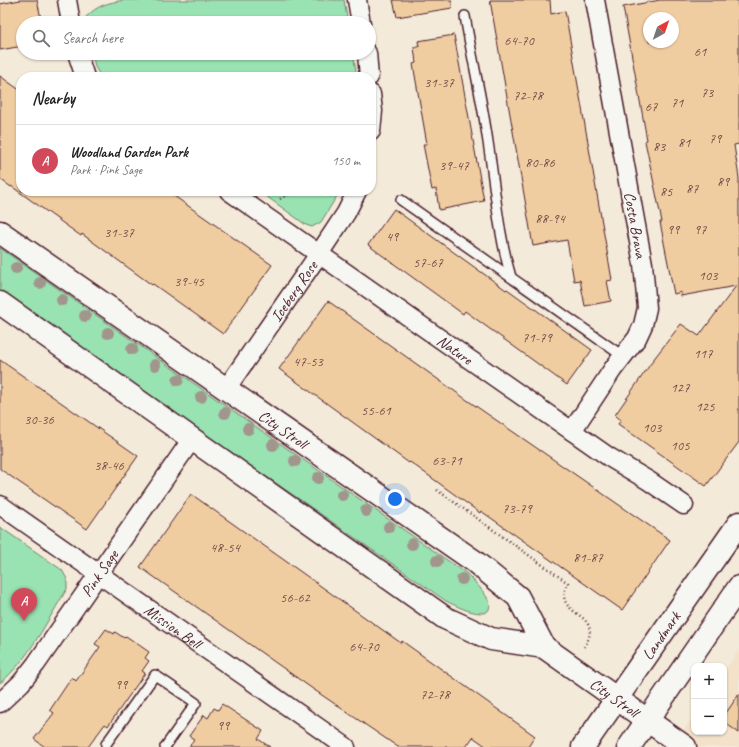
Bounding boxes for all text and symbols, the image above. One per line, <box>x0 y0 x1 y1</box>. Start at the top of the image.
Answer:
north arrow <box>643 12 679 48</box>
search box <box>16 16 376 60</box>
icon: search <box>30 27 52 49</box>
text: Search here <box>62 29 123 48</box>
house number: 64-70 <box>504 32 536 49</box>
house number: 61 <box>694 43 707 60</box>
house number: 31-37 <box>424 74 455 91</box>
house number: 73 <box>701 84 715 101</box>
house number: 72-78 <box>513 87 545 104</box>
text: Nearby <box>32 88 75 109</box>
house number: 71 <box>671 94 684 111</box>
house number: 67 <box>645 98 658 115</box>
house number: 79 <box>709 130 723 147</box>
house number: 81 <box>678 134 691 151</box>
house number: 83 <box>653 138 667 155</box>
text: Woodland Garden Park <box>70 143 188 162</box>
text: A <box>42 153 48 169</box>
text: 150 m <box>332 153 360 169</box>
house number: 80-86 <box>525 154 556 171</box>
house number: 39-47 <box>439 157 470 174</box>
text: Park · Pink Sage <box>70 162 142 178</box>
house number: 89 <box>717 173 731 190</box>
house number: 87 <box>686 180 699 197</box>
house number: 85 <box>660 183 673 200</box>
street label: Costa Brava <box>619 190 651 261</box>
house number: 88-94 <box>535 210 567 227</box>
house number: 99 <box>667 221 681 238</box>
house number: 97 <box>694 221 707 238</box>
house number: 31-37 <box>104 224 135 241</box>
house number: 49 <box>386 228 400 245</box>
house number: 57-67 <box>413 254 444 271</box>
street label: Iceberg Rose <box>266 256 323 326</box>
house number: 103 <box>699 267 719 284</box>
house number: 39-45 <box>174 273 205 290</box>
house number: 71-79 <box>522 329 554 346</box>
street label: Nature <box>433 331 478 370</box>
house number: 117 <box>694 345 713 362</box>
house number: 47-53 <box>293 353 325 370</box>
house number: 127 <box>671 379 690 396</box>
house number: 125 <box>696 398 715 415</box>
house number: 55-61 <box>361 402 392 419</box>
street label: City Stroll <box>254 406 314 455</box>
house number: 30-36 <box>24 411 55 428</box>
house number: 103 <box>643 419 663 436</box>
house number: 105 <box>671 437 690 454</box>
house number: 63-71 <box>432 452 463 469</box>
house number: 38-46 <box>94 457 125 474</box>
your location <box>385 489 405 509</box>
house number: 73-79 <box>502 500 534 517</box>
house number: 48-54 <box>210 539 242 556</box>
street label: Pink Sage <box>77 545 124 601</box>
house number: 81-87 <box>573 549 604 566</box>
pin: A <box>11 588 37 621</box>
house number: 56-62 <box>280 589 312 606</box>
street label: Mission Bell <box>140 600 207 655</box>
street label: Landmark <box>638 607 686 664</box>
house number: 64-70 <box>349 638 381 655</box>
map controls <box>691 663 727 735</box>
button: + <box>691 663 727 699</box>
street label: City Stroll <box>586 674 645 724</box>
house number: 99 <box>115 676 129 693</box>
house number: 72-78 <box>420 686 452 703</box>
button: − <box>691 699 727 735</box>
house number: 99 <box>217 717 231 734</box>

